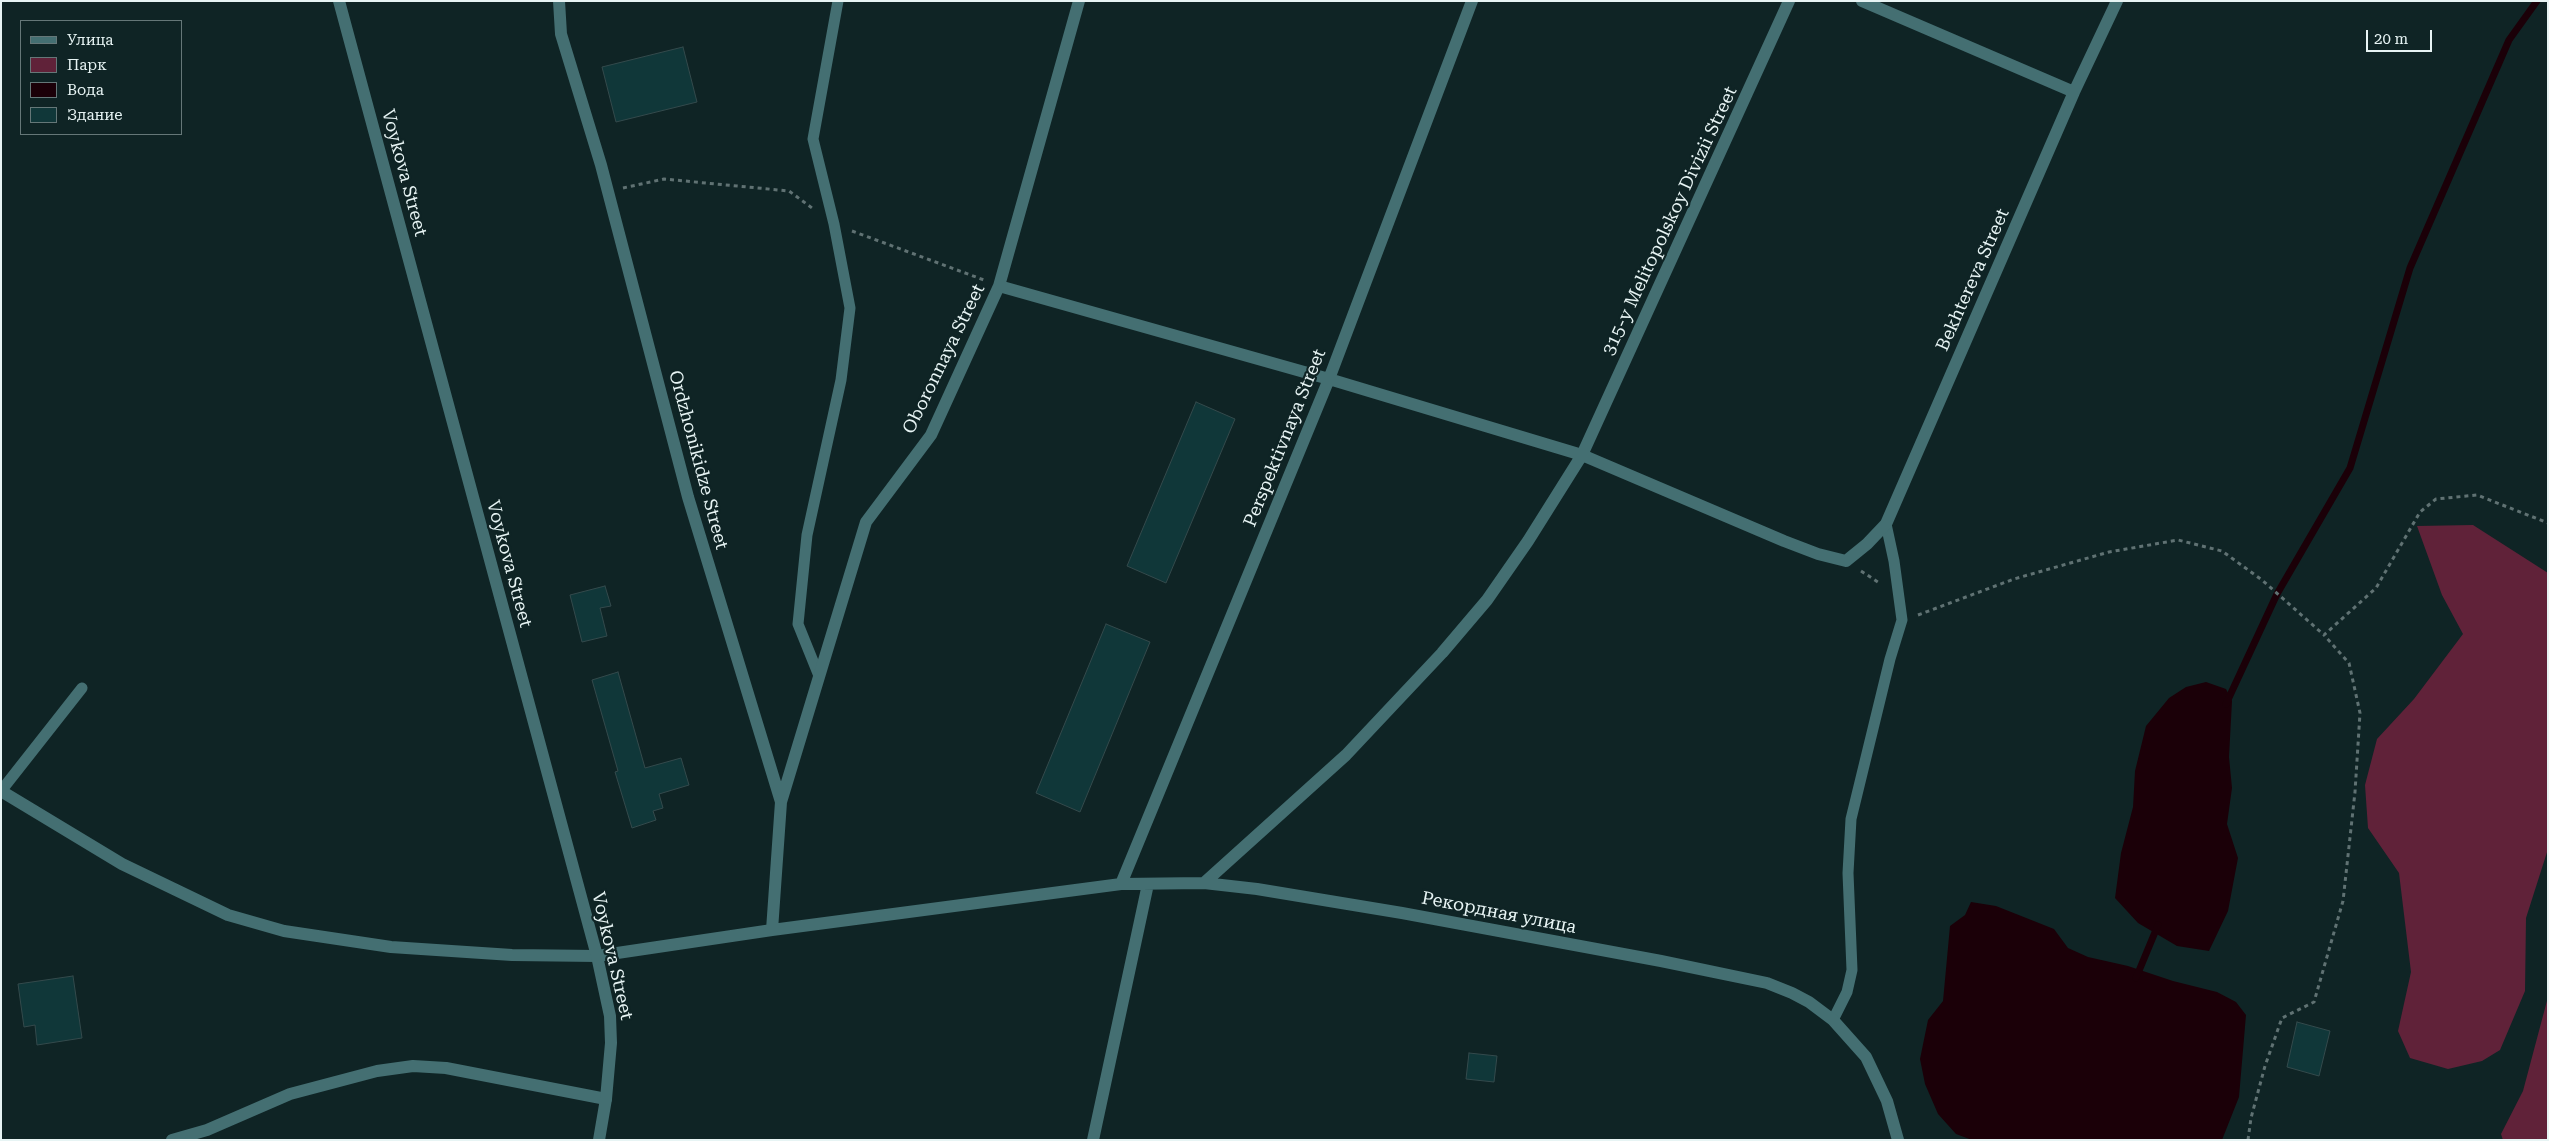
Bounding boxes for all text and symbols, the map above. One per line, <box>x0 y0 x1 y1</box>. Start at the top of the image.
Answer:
legend <box>20 20 182 135</box>
scale bar <box>2369 20 2435 52</box>
text: 20 m <box>2374 30 2408 48</box>
text: Улица <box>67 31 113 49</box>
text: Парк <box>67 56 107 74</box>
text: Вода <box>67 81 104 99</box>
street label: 315-y Melitopolskoy Divizii Street <box>1598 83 1742 359</box>
text: Здание <box>67 106 123 124</box>
street label: Voykova Street <box>377 107 431 239</box>
street label: Bekhtereva Street <box>1932 205 2014 355</box>
street label: Oboronnaya Street <box>898 281 990 437</box>
street label: Perspektivnaya Street <box>1239 346 1331 530</box>
street label: Ordzhonikidze Street <box>664 368 732 552</box>
street label: Voykova Street <box>482 498 536 630</box>
street label: Рекордная улица <box>1420 887 1578 939</box>
street label: Voykova Street <box>587 890 637 1022</box>

